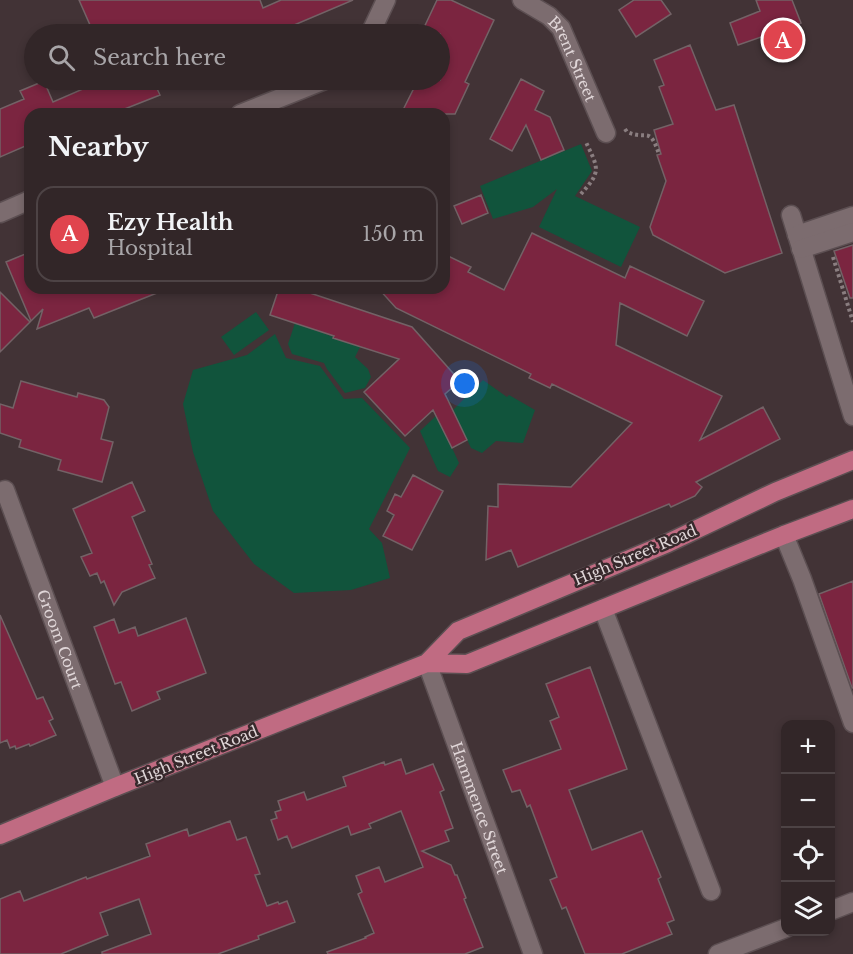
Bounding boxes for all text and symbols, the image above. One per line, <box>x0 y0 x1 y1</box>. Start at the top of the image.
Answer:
street label: Brent Street <box>545 12 601 105</box>
pin: A <box>764 18 802 63</box>
search box <box>24 24 450 90</box>
icon: search <box>45 41 78 74</box>
text: Search here <box>93 44 226 71</box>
text: Nearby <box>48 131 149 163</box>
text: Ezy Health <box>107 209 233 236</box>
text: A <box>61 222 78 246</box>
text: 150 m <box>362 222 424 246</box>
text: Hospital <box>107 236 193 260</box>
your location <box>450 369 479 398</box>
street label: High Street Road <box>571 520 699 590</box>
street label: Groom Court <box>33 587 87 692</box>
map controls <box>781 720 835 936</box>
button: + <box>781 720 835 774</box>
street label: High Street Road <box>131 721 261 789</box>
street label: Hammence Street <box>447 739 513 877</box>
button: − <box>781 774 835 828</box>
button: locate <box>781 828 835 882</box>
button: layers <box>781 882 835 936</box>

